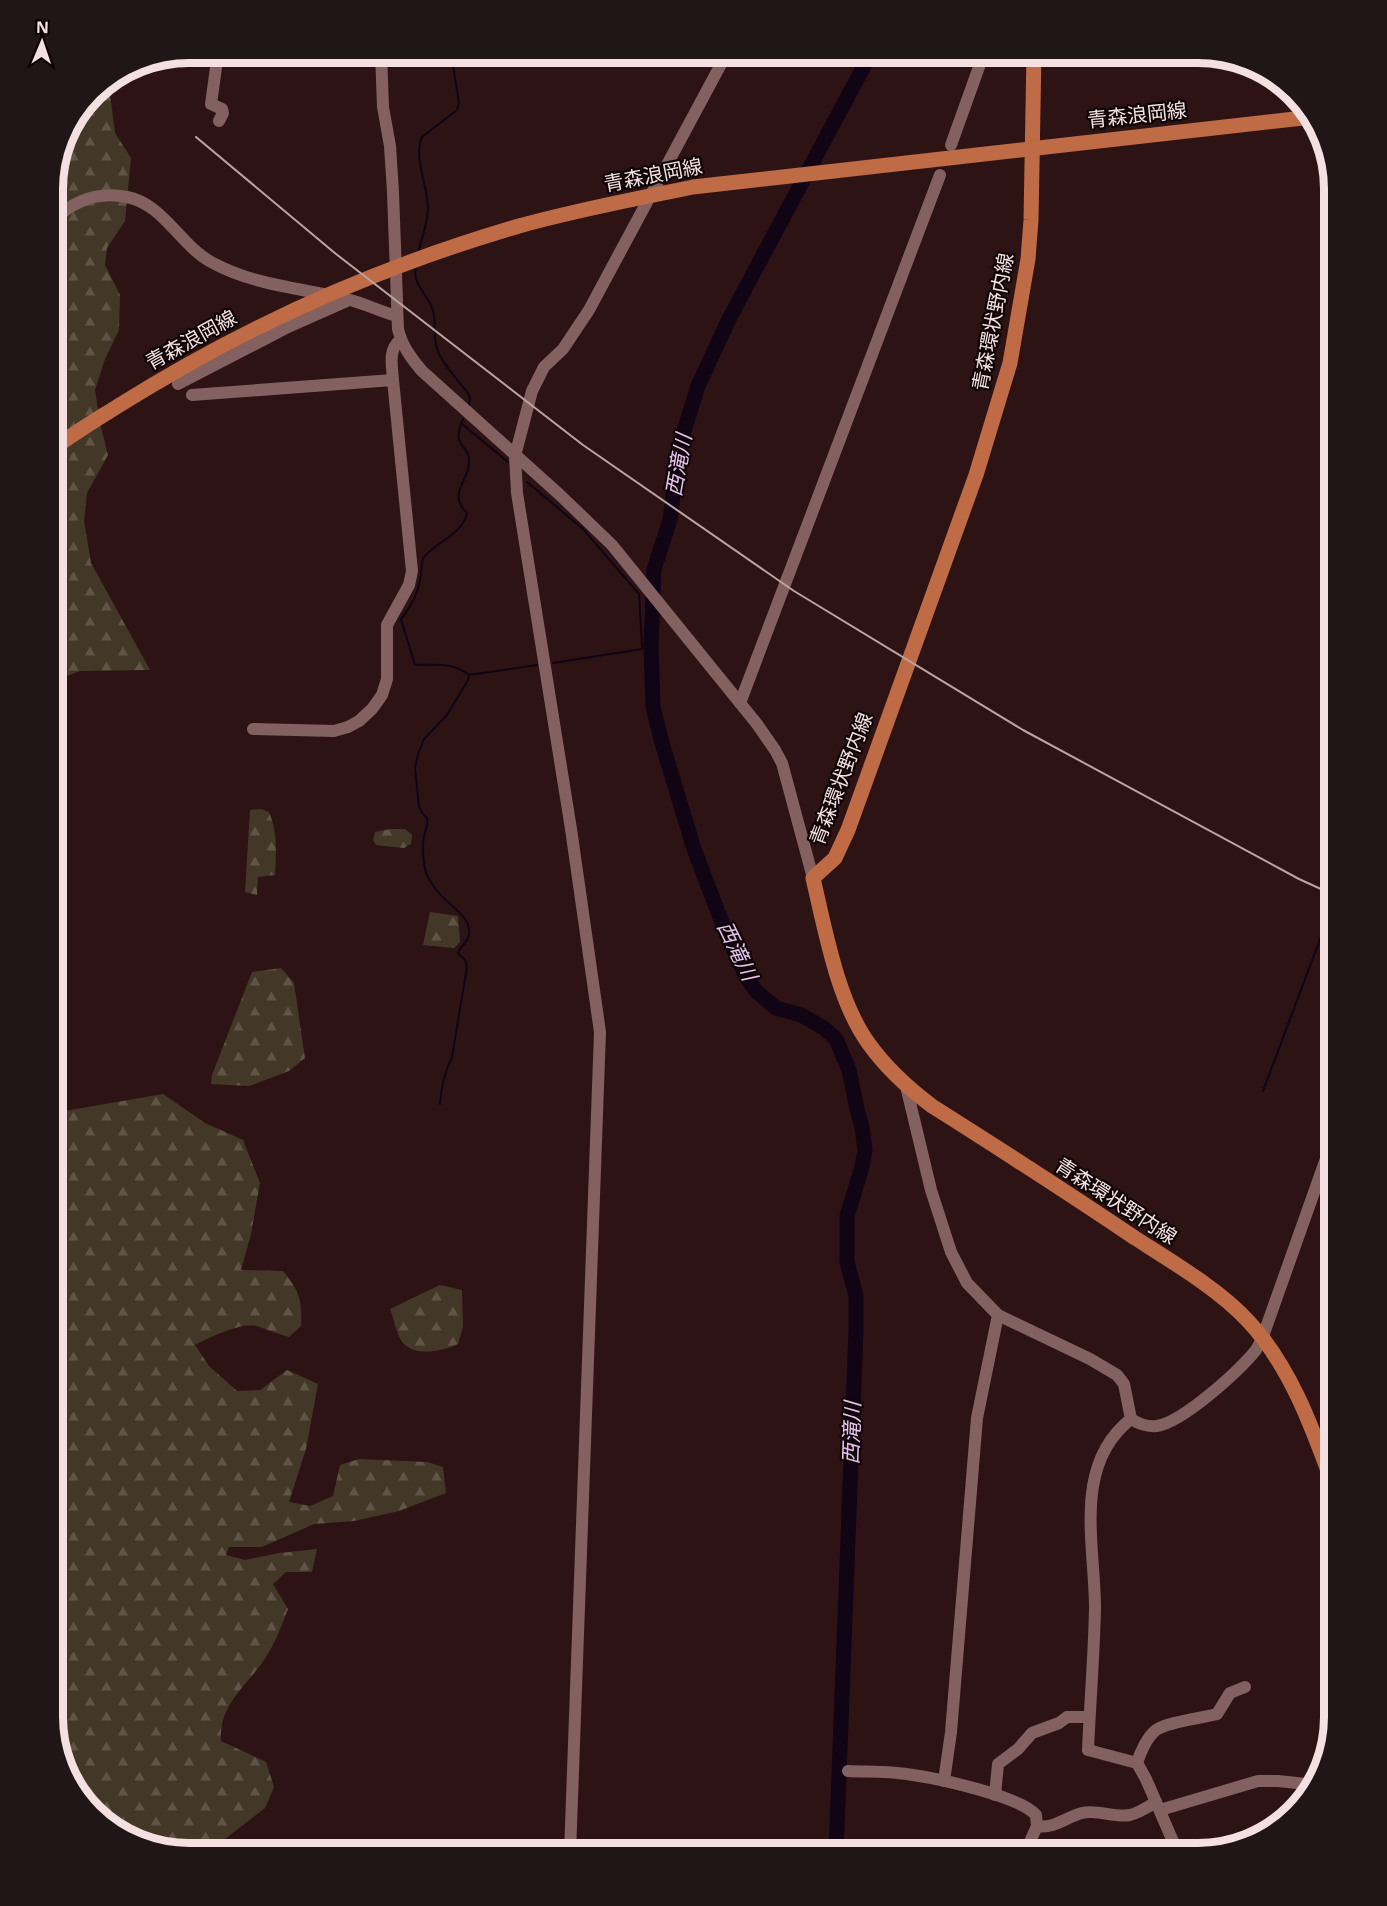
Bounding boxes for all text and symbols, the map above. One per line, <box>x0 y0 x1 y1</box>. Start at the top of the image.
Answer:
north arrow <box>12 12 72 72</box>
text: N <box>36 16 49 38</box>
street label: 青森浪岡線 <box>1086 96 1188 133</box>
street label: 青森浪岡線 <box>601 152 705 197</box>
street label: 青森環状野内線 <box>966 251 1019 393</box>
street label: 青森浪岡線 <box>140 304 241 376</box>
water label: 西滝川 <box>659 429 698 498</box>
street label: 青森環状野内線 <box>803 709 878 849</box>
water label: 西滝川 <box>712 916 765 987</box>
street label: 青森環状野内線 <box>1050 1151 1182 1250</box>
water label: 西滝川 <box>836 1399 866 1465</box>

